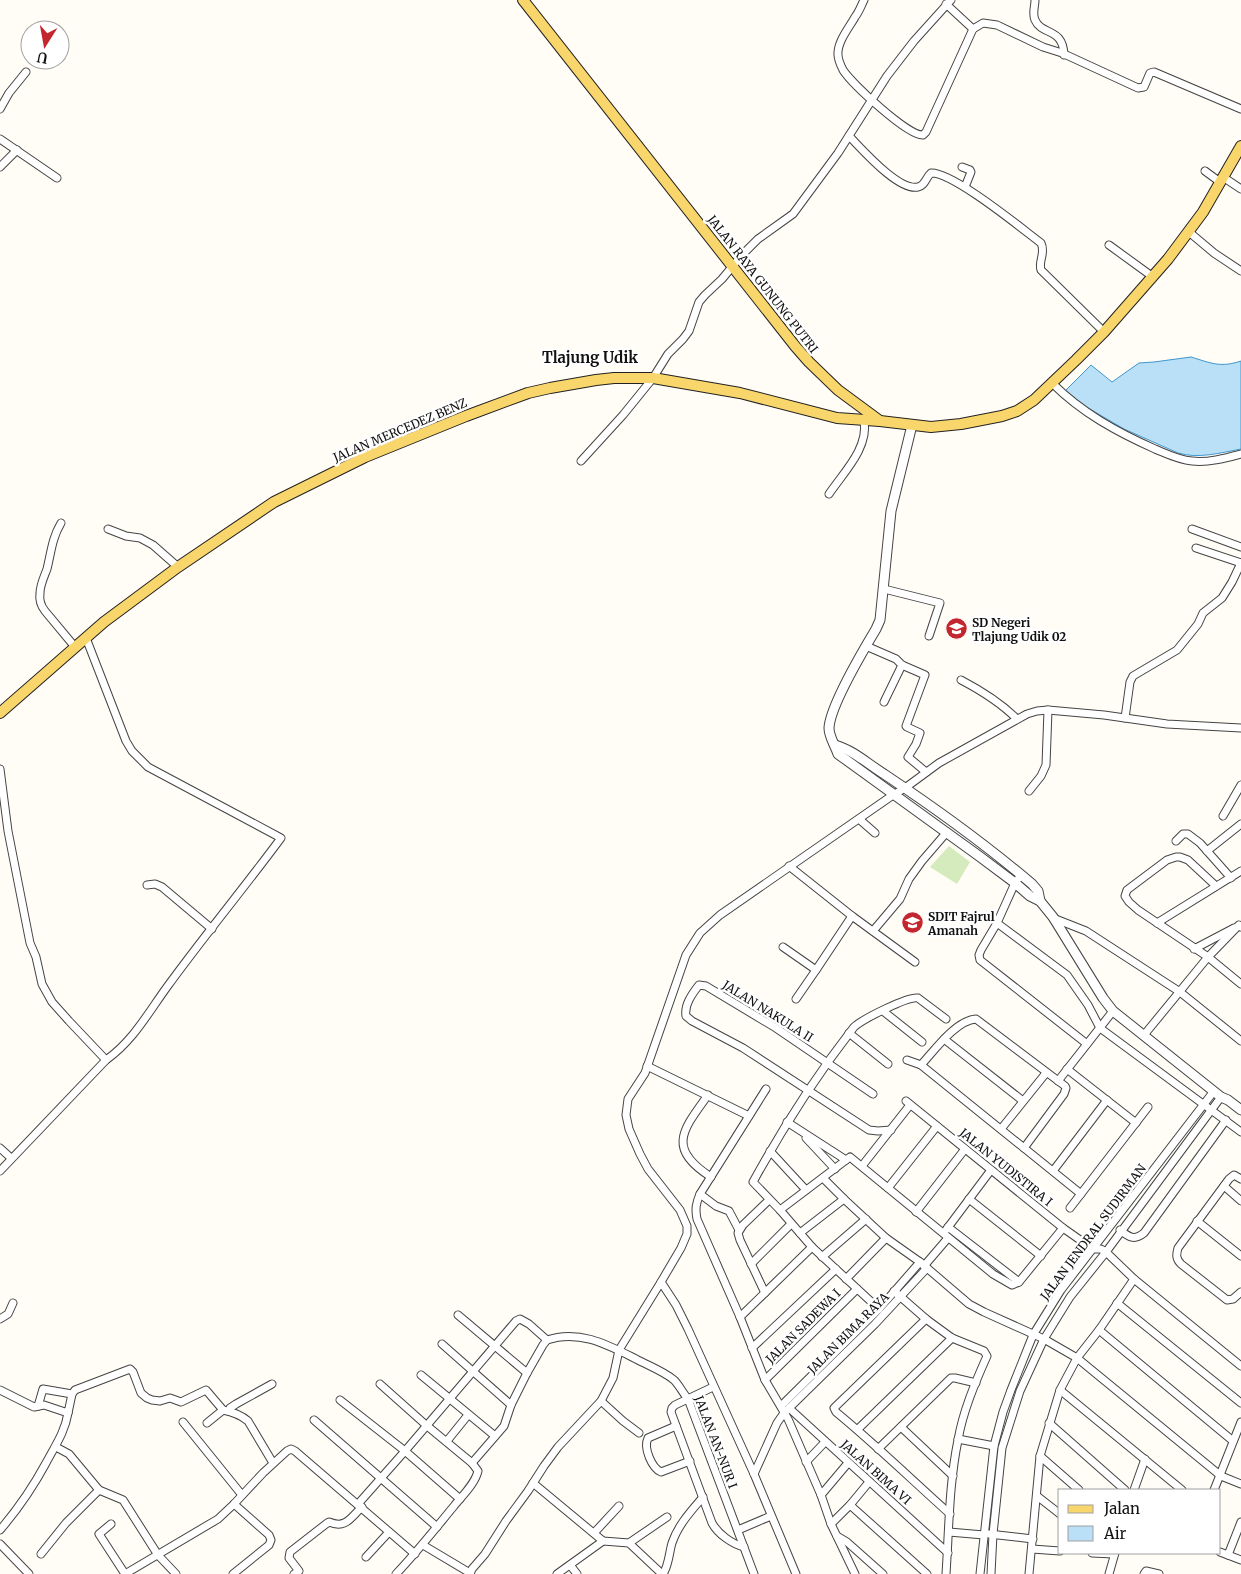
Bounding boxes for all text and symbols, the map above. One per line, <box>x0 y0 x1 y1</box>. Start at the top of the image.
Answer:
north arrow <box>20 20 70 70</box>
text: U <box>35 48 49 68</box>
street label: JALAN RAYA GUNUNG PUTRI <box>704 211 821 356</box>
district label: Tlajung Udik <box>542 348 638 367</box>
street label: JALAN MERCEDEZ BENZ <box>330 395 469 465</box>
place label: SD Negeri Tlajung Udik 02 <box>972 615 1066 644</box>
school or university icon: SD Negeri Tlajung Udik 02 <box>944 617 968 641</box>
place label: SDIT Fajrul Amanah <box>927 909 995 938</box>
school or university icon: SDIT Fajrul Amanah <box>900 911 924 935</box>
street label: JALAN NAKULA II <box>719 977 816 1045</box>
street label: JALAN YUDISTIRA I <box>956 1124 1055 1209</box>
street label: JALAN JENDRAL SUDIRMAN <box>1036 1160 1149 1304</box>
street label: JALAN SADEWA I <box>762 1286 843 1367</box>
street label: JALAN BIMA RAYA <box>804 1289 892 1377</box>
street label: JALAN AN-NUR I <box>691 1393 741 1490</box>
street label: JALAN BIMA VI <box>837 1436 914 1508</box>
legend <box>1058 1489 1221 1554</box>
text: Jalan <box>1103 1499 1140 1518</box>
text: Air <box>1103 1524 1126 1543</box>

